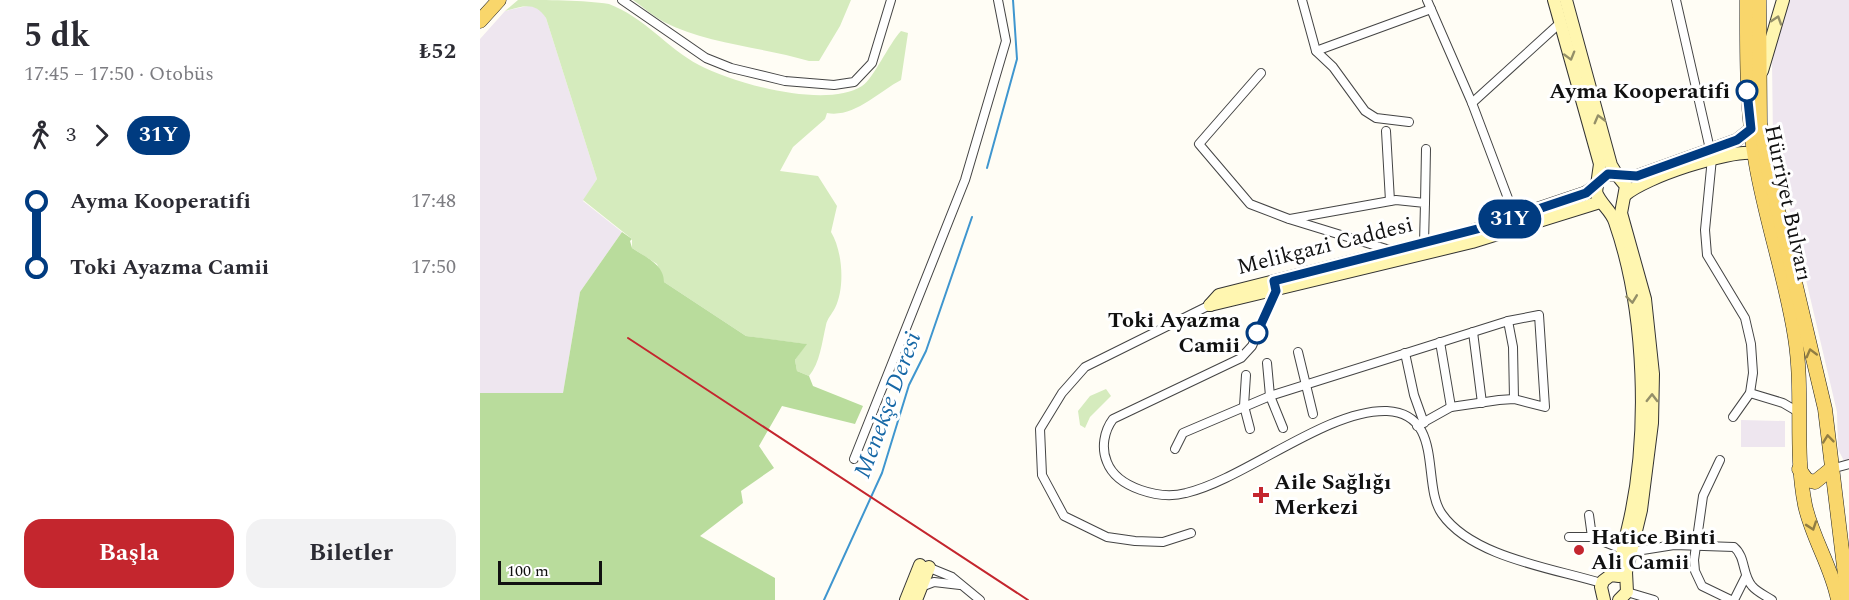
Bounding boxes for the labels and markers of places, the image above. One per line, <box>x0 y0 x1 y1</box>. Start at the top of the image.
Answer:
place label: Ayma Kooperatifi <box>1549 75 1730 108</box>
marker: Ayma Kooperatifi <box>1736 80 1758 102</box>
place label: Toki Ayazma Camii <box>1108 304 1241 362</box>
marker: Toki Ayazma Camii <box>1246 322 1268 344</box>
place label: Aile Sağlığı Merkezi <box>1274 466 1391 524</box>
marker: Aile Sağlığı Merkezi <box>1252 486 1270 504</box>
place label: Hatice Binti Ali Camii <box>1591 521 1716 579</box>
marker: Hatice Binti Ali Camii <box>1572 543 1586 557</box>

